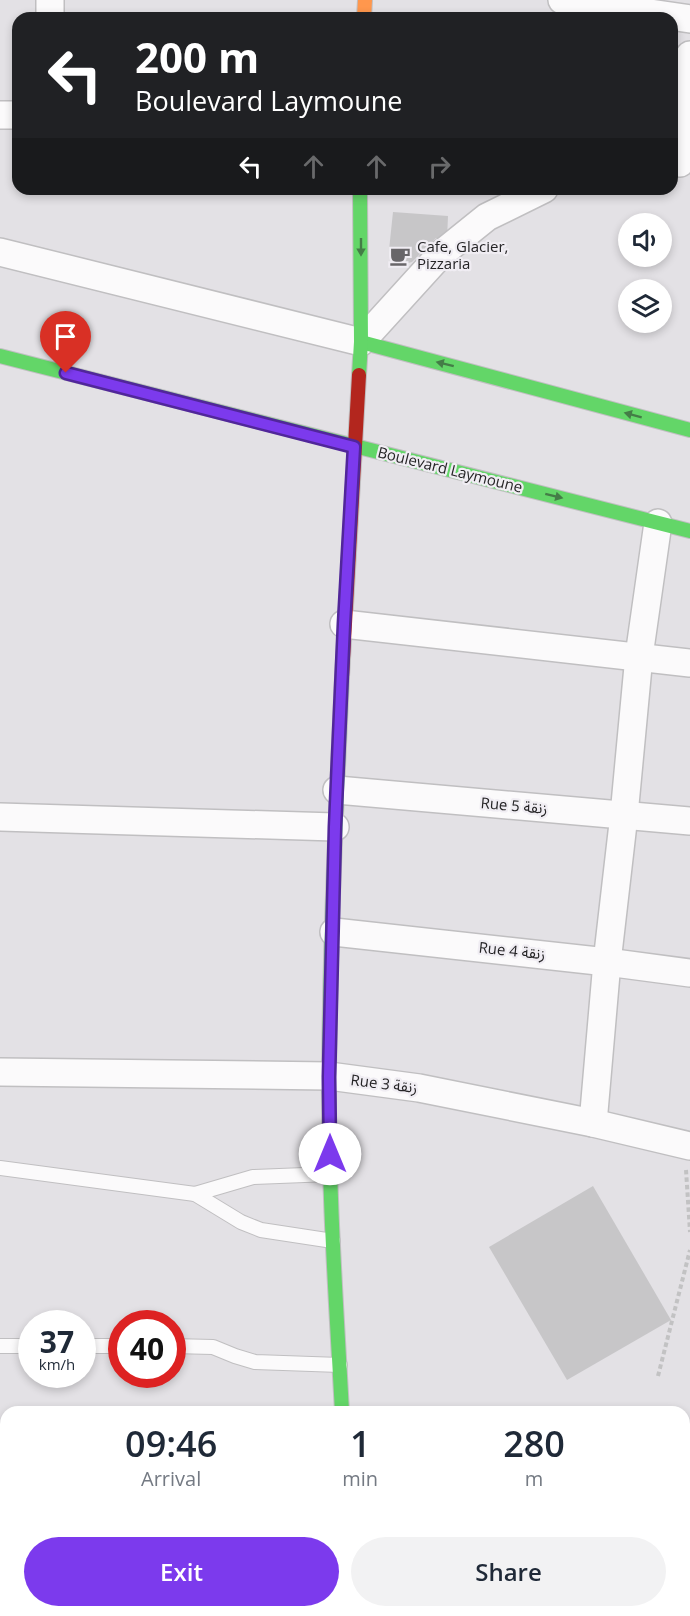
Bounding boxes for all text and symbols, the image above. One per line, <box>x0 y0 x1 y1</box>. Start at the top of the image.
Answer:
text: 200 m <box>135 28 259 85</box>
icon: left <box>36 36 114 114</box>
text: Boulevard Laymoune <box>135 82 402 119</box>
icon: left <box>234 150 267 183</box>
icon: ahead <box>297 150 330 183</box>
icon: ahead <box>360 150 393 183</box>
icon: right <box>423 150 456 183</box>
map controls <box>618 213 672 333</box>
button: sound <box>618 213 672 267</box>
place label: Cafe, Glacier, Pizzaria <box>417 236 508 273</box>
one-way arrow <box>356 238 365 257</box>
cafe icon: Cafe, Glacier, Pizzaria <box>388 244 412 268</box>
button: layers <box>618 279 672 333</box>
pin <box>40 311 91 373</box>
icon: arrive <box>49 320 82 353</box>
one-way arrow <box>436 358 454 368</box>
one-way arrow <box>624 410 642 419</box>
street label: Boulevard Laymoune <box>376 441 525 497</box>
one-way arrow <box>544 492 563 502</box>
street label: Rue 5 زنقة <box>480 792 548 818</box>
street label: Rue 4 زنقة <box>478 937 546 963</box>
street label: Rue 3 زنقة <box>350 1069 419 1097</box>
position arrow <box>298 1122 362 1186</box>
speed limit sign: 40 <box>108 1310 186 1388</box>
text: 37 <box>40 1321 74 1362</box>
text: km/h <box>39 1354 75 1374</box>
text: 09:46 <box>125 1419 217 1468</box>
text: 1 <box>350 1419 371 1468</box>
text: 280 <box>503 1419 565 1468</box>
text: Arrival <box>141 1465 201 1492</box>
text: min <box>342 1465 378 1492</box>
text: m <box>525 1465 543 1492</box>
button: Exit <box>24 1537 339 1606</box>
button: Share <box>351 1537 666 1606</box>

